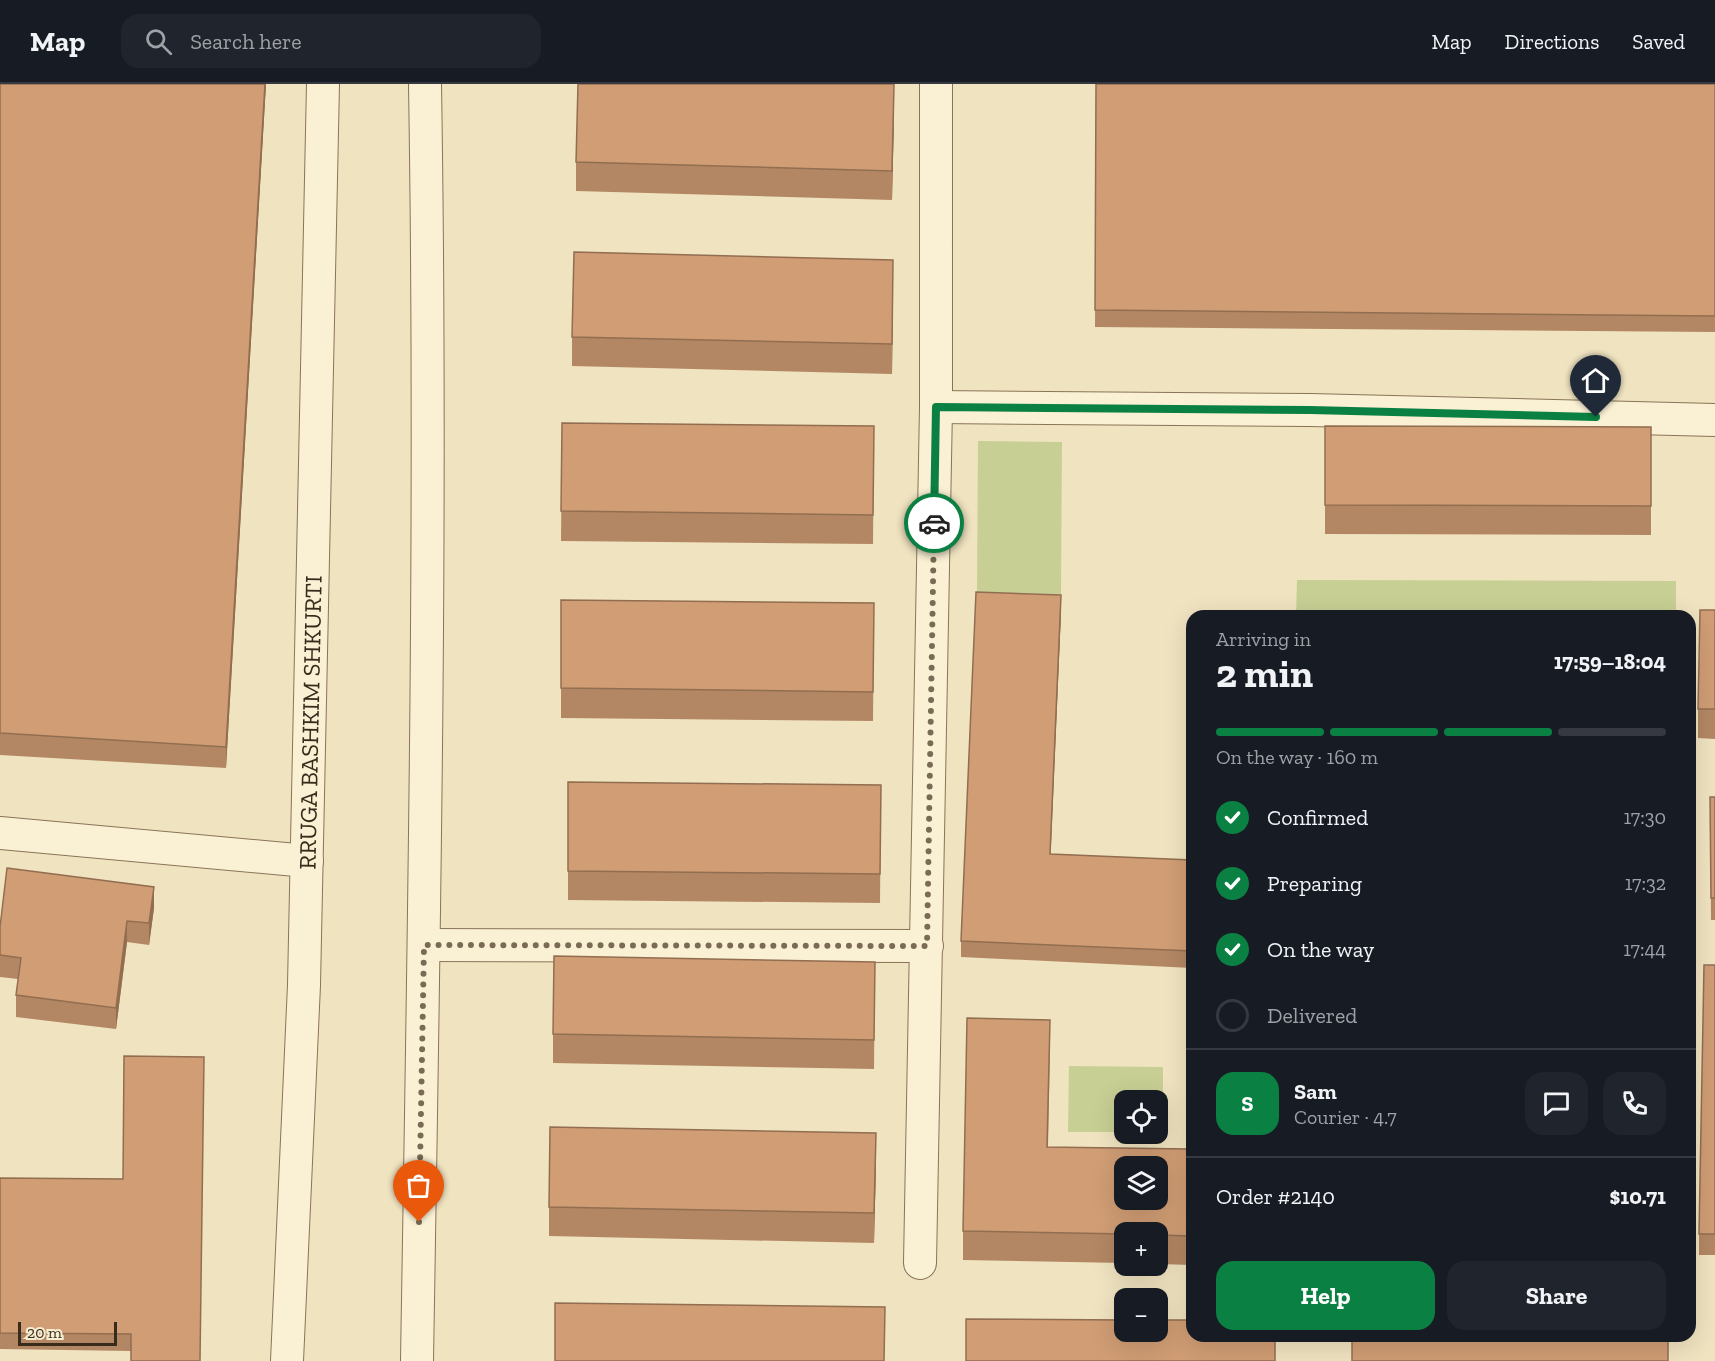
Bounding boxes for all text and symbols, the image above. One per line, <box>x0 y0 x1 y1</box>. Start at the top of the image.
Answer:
search box <box>121 14 541 68</box>
text: Map <box>30 25 85 58</box>
icon: search <box>142 25 175 58</box>
text: Search here <box>190 28 302 55</box>
text: Map <box>1432 29 1472 54</box>
text: Directions <box>1505 29 1599 54</box>
text: Saved <box>1632 29 1685 54</box>
pin <box>1570 355 1621 417</box>
icon: home <box>1579 364 1612 397</box>
courier <box>904 493 964 553</box>
icon: car <box>918 507 951 540</box>
street label: RRUGA BASHKIM SHKURTI <box>292 575 327 870</box>
text: Arriving in <box>1216 627 1311 651</box>
text: 17:59–18:04 <box>1554 648 1666 675</box>
text: 2 min <box>1216 650 1313 697</box>
text: On the way · 160 m <box>1216 745 1378 769</box>
icon: check <box>1216 801 1249 834</box>
text: Confirmed <box>1267 804 1368 831</box>
text: 17:30 <box>1623 805 1666 829</box>
icon: check <box>1216 867 1249 900</box>
text: Preparing <box>1267 870 1362 897</box>
text: 17:32 <box>1625 871 1666 895</box>
icon: check <box>1216 933 1249 966</box>
text: On the way <box>1267 936 1374 963</box>
text: 17:44 <box>1623 937 1666 961</box>
text: Delivered <box>1267 1002 1357 1029</box>
button: chat <box>1525 1072 1588 1135</box>
button: phone <box>1603 1072 1666 1135</box>
text: Sam <box>1294 1078 1337 1105</box>
map controls <box>1114 1090 1168 1342</box>
button: locate <box>1114 1090 1168 1144</box>
text: S <box>1241 1090 1254 1117</box>
text: Courier · 4.7 <box>1294 1105 1397 1129</box>
button: layers <box>1114 1156 1168 1210</box>
pin <box>393 1160 444 1222</box>
icon: bag <box>402 1169 435 1202</box>
text: Order #2140 <box>1216 1183 1335 1210</box>
text: $10.71 <box>1609 1183 1666 1210</box>
button: + <box>1114 1222 1168 1276</box>
button: Help <box>1216 1261 1435 1330</box>
button: Share <box>1447 1261 1666 1330</box>
button: − <box>1114 1288 1168 1342</box>
scale bar <box>18 1319 117 1346</box>
text: 20 m <box>27 1323 62 1342</box>

